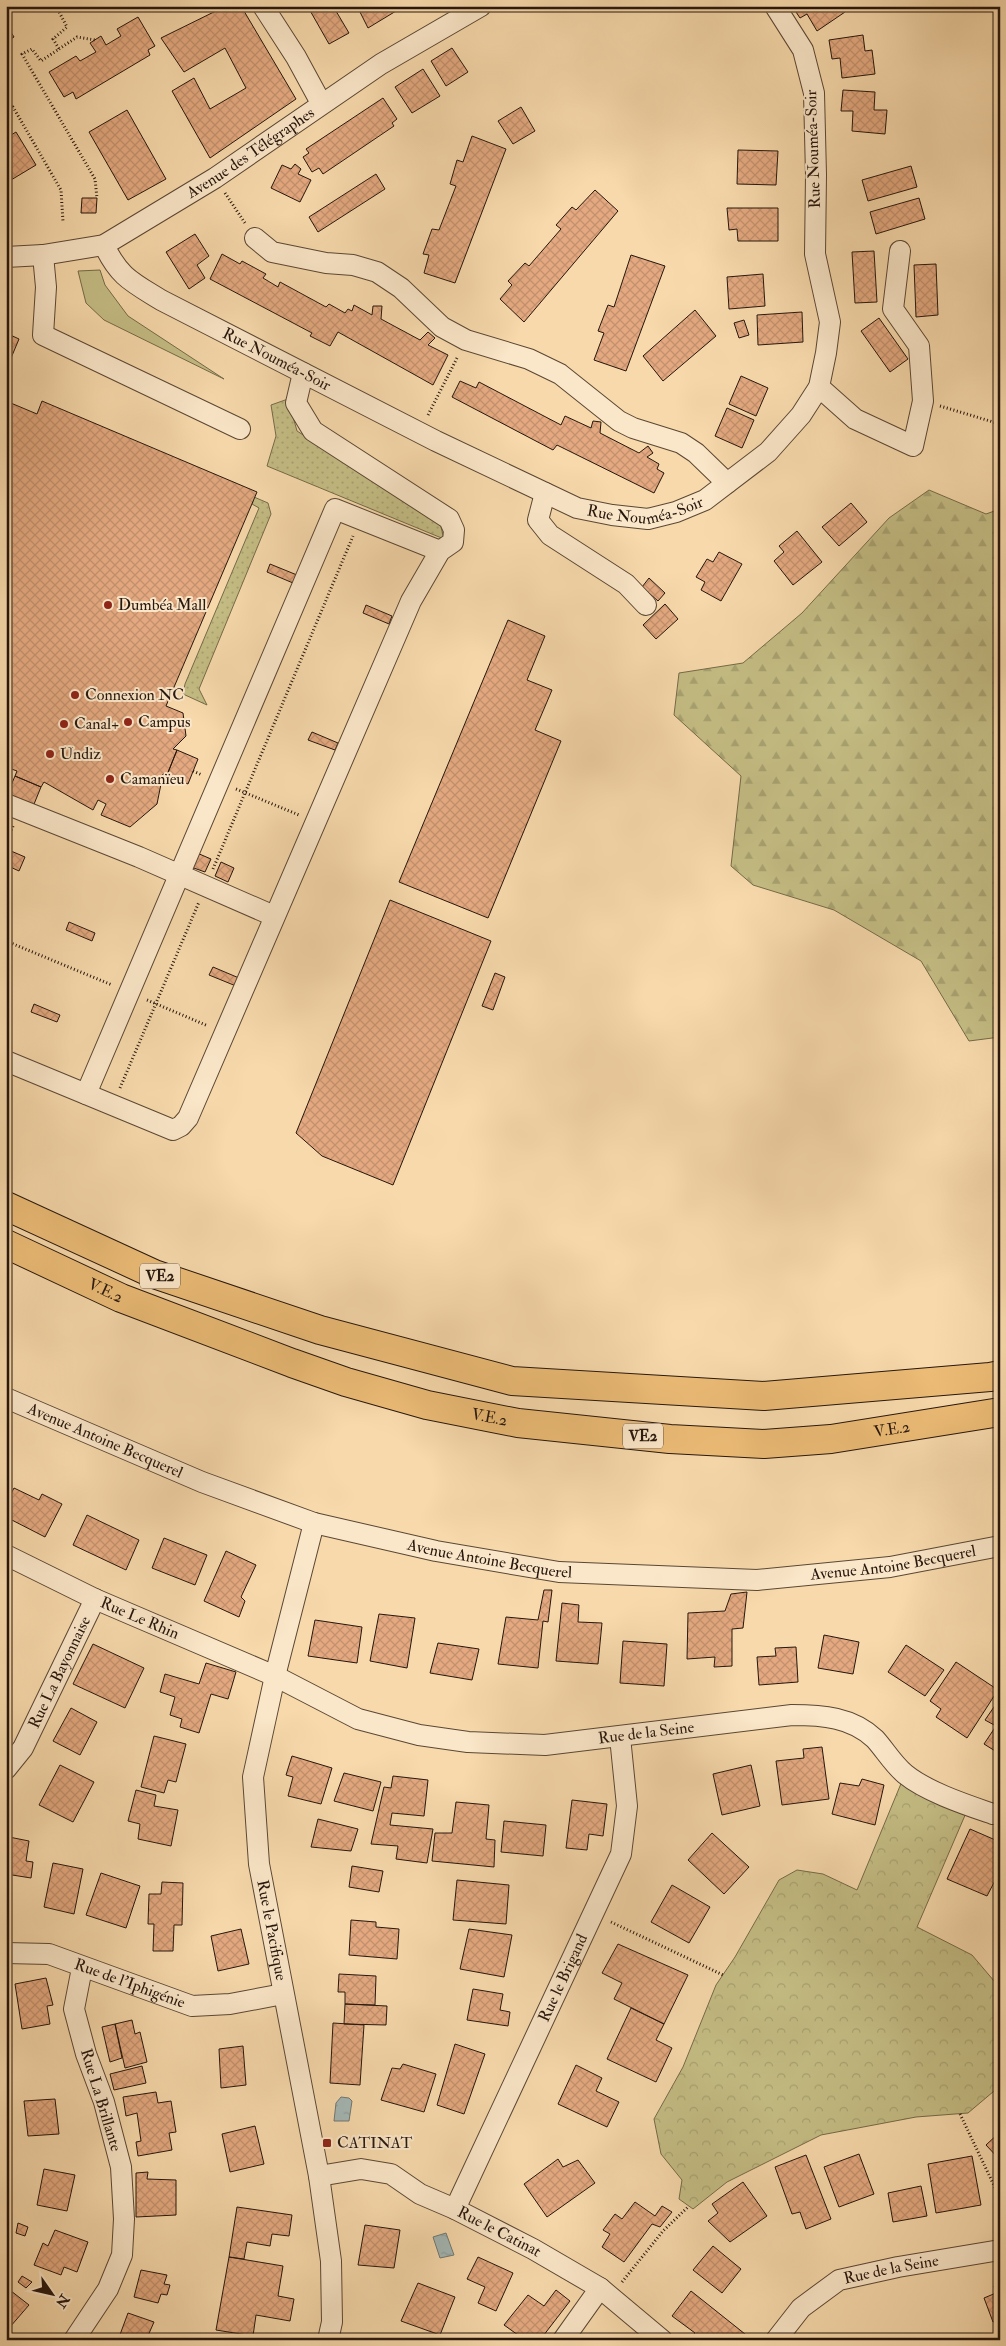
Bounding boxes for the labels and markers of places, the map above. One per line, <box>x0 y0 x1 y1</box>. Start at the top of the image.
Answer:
place label: Dumbéa Mall <box>118 595 206 615</box>
marker: Dumbéa Mall <box>102 599 114 611</box>
place label: Connexion NC <box>85 685 184 705</box>
marker: Connexion NC <box>69 689 81 701</box>
place label: Campus <box>138 712 190 733</box>
place label: Canal+ <box>74 714 119 734</box>
marker: Campus <box>122 716 134 728</box>
marker: Canal+ <box>58 718 70 730</box>
place label: Undiz <box>60 744 101 764</box>
marker: Undiz <box>44 748 56 760</box>
place label: Camanïeu <box>120 769 185 789</box>
marker: Camanïeu <box>104 773 116 785</box>
place label: CATINAT <box>337 2133 412 2153</box>
marker: CATINAT <box>321 2137 333 2149</box>

